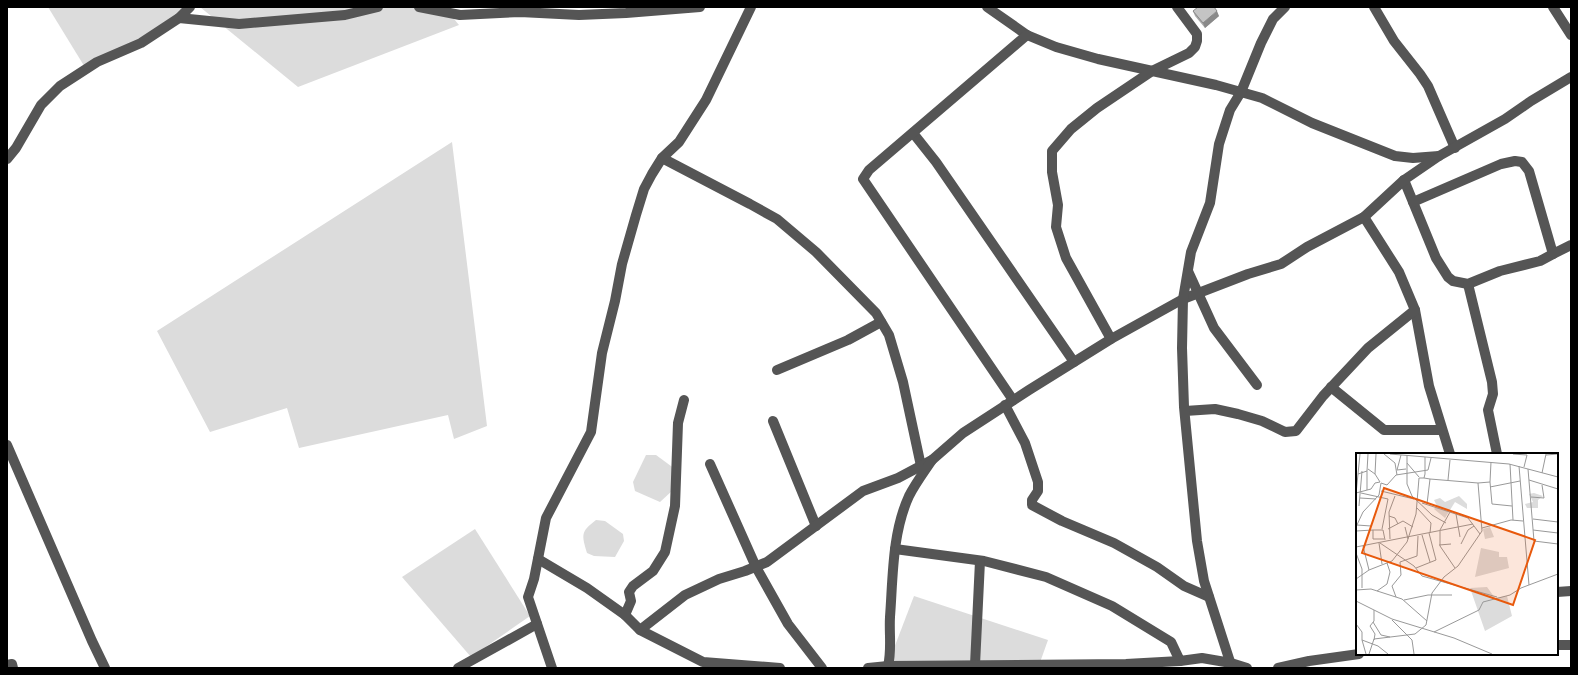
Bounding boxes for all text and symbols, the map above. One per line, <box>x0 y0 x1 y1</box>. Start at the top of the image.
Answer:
inset map <box>1356 453 1558 655</box>

